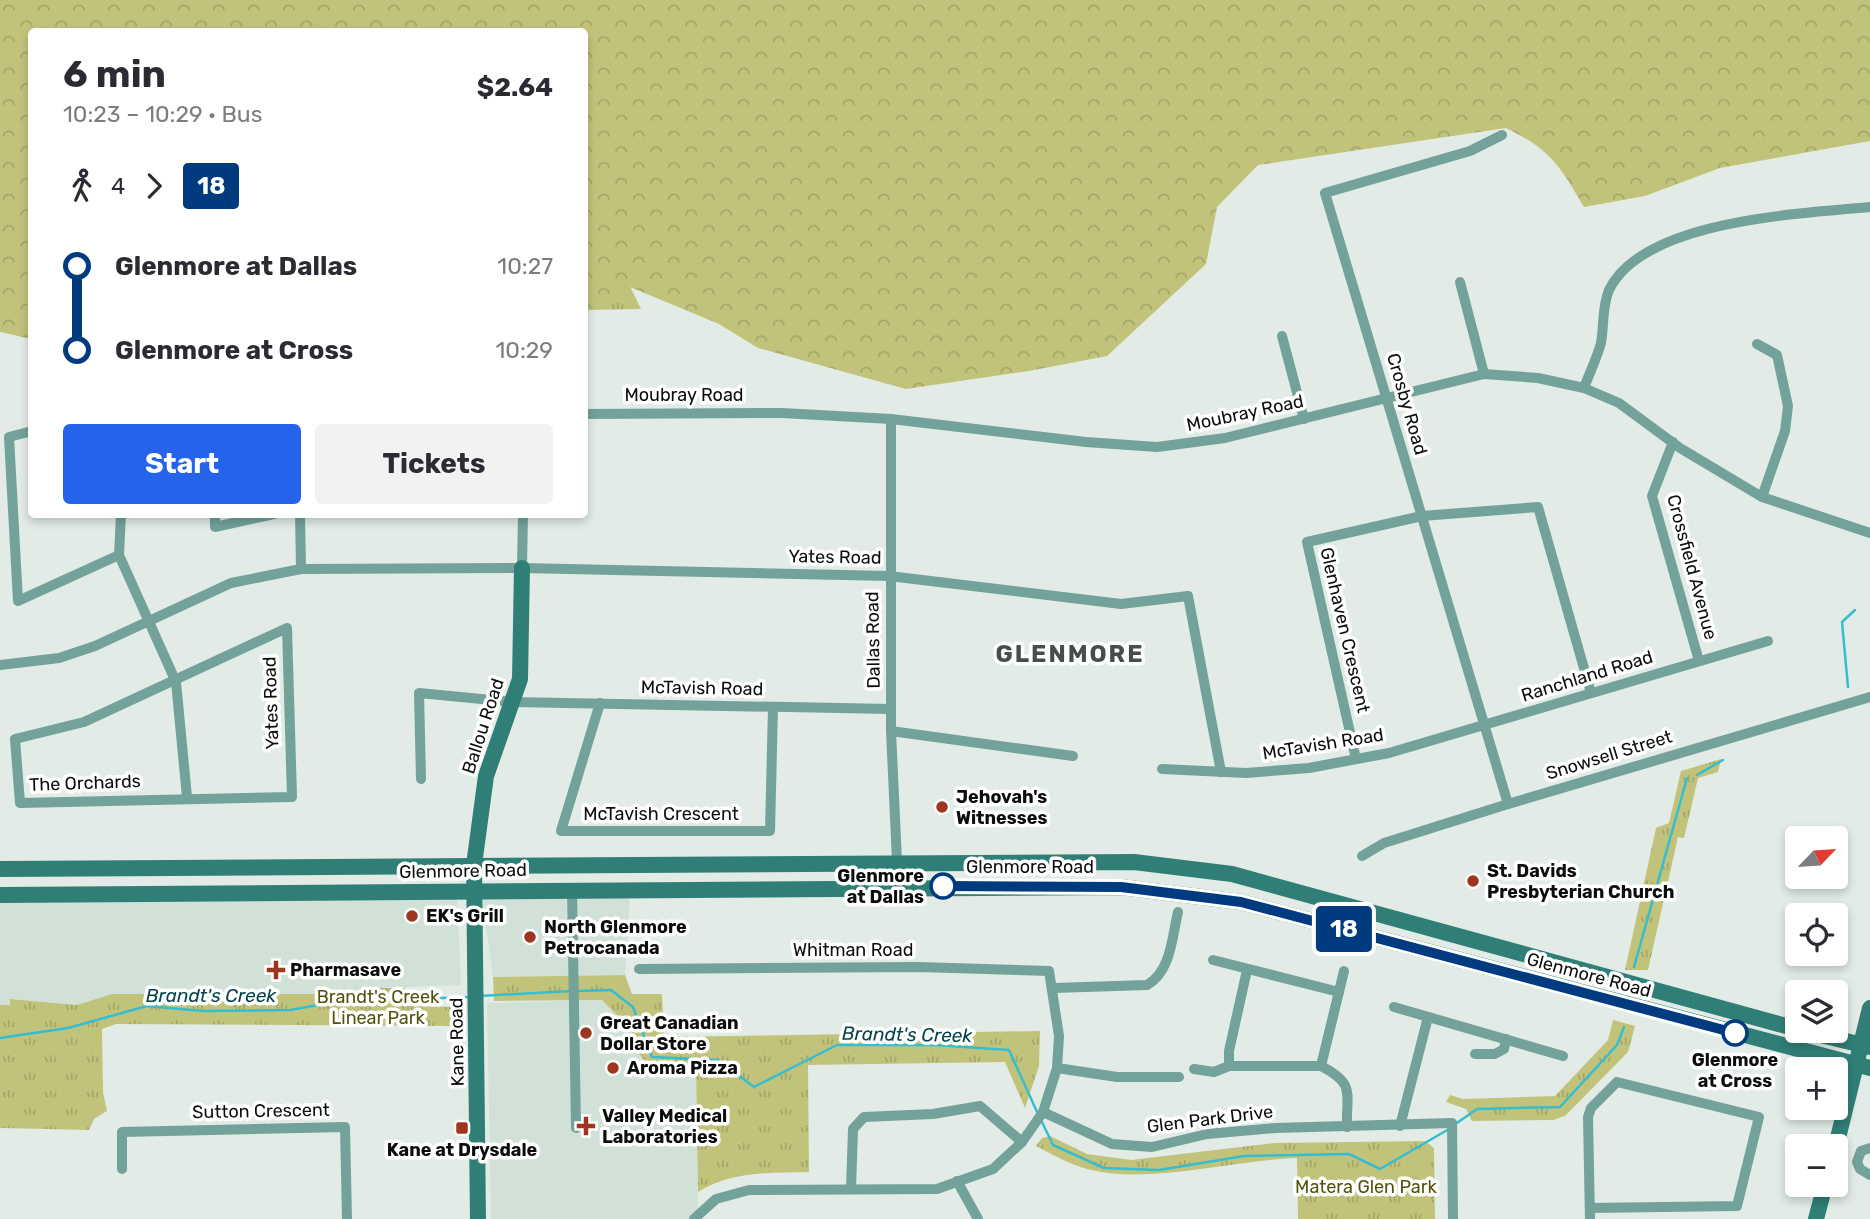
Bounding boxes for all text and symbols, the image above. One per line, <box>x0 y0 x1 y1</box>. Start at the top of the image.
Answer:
text: 6 min <box>63 51 166 97</box>
text: $2.64 <box>477 72 553 103</box>
text: 10:23 – 10:29 · Bus <box>63 100 262 128</box>
icon: walk <box>63 167 101 205</box>
icon: forward <box>135 167 173 205</box>
text: 4 <box>111 172 125 200</box>
text: 18 <box>197 172 225 200</box>
text: Glenmore at Dallas <box>115 251 357 282</box>
text: 10:27 <box>497 252 553 280</box>
text: Glenmore at Cross <box>115 335 353 366</box>
text: 10:29 <box>496 336 553 364</box>
street label: Crosby Road <box>1382 350 1432 458</box>
street label: Moubray Road <box>624 384 744 406</box>
street label: Moubray Road <box>1184 390 1306 436</box>
button: Start <box>63 424 301 504</box>
button: Tickets <box>315 424 553 504</box>
street label: Crossfield Avenue <box>1662 492 1722 642</box>
street label: Yates Road <box>788 545 882 569</box>
street label: Glenhaven Crescent <box>1315 545 1375 715</box>
street label: Dallas Road <box>861 591 885 689</box>
district label: GLENMORE <box>995 640 1145 668</box>
street label: Ranchland Road <box>1519 646 1655 706</box>
street label: Yates Road <box>258 656 284 750</box>
street label: Ballou Road <box>457 676 509 776</box>
street label: McTavish Road <box>641 676 763 700</box>
street label: McTavish Road <box>1261 724 1385 764</box>
street label: Snowsell Street <box>1543 725 1675 785</box>
street label: The Orchards <box>29 770 141 796</box>
place label: Jehovah's Witnesses <box>956 786 1047 829</box>
marker: Jehovah's Witnesses <box>934 799 950 815</box>
street label: McTavish Crescent <box>583 803 739 825</box>
north arrow <box>1785 826 1848 889</box>
map controls <box>1785 826 1848 1197</box>
street label: Glenmore Road <box>966 856 1094 878</box>
street label: Glenmore Road <box>399 859 527 883</box>
place label: St. Davids Presbyterian Church <box>1487 860 1674 903</box>
place label: Glenmore at Dallas <box>837 865 924 908</box>
marker: Glenmore at Dallas <box>930 873 956 899</box>
marker: St. Davids Presbyterian Church <box>1465 873 1481 889</box>
button: locate <box>1785 903 1848 966</box>
place label: EK's Grill <box>426 905 504 927</box>
line badge: 18 <box>1312 906 1376 952</box>
marker: EK's Grill <box>404 908 420 924</box>
text: 18 <box>1330 915 1358 943</box>
place label: North Glenmore Petrocanada <box>544 916 687 959</box>
marker: North Glenmore Petrocanada <box>522 929 538 945</box>
street label: Whitman Road <box>793 939 913 961</box>
street label: Glenmore Road <box>1524 948 1654 1002</box>
place label: Pharmasave <box>290 959 401 981</box>
marker: Pharmasave <box>268 962 284 978</box>
button: layers <box>1785 980 1848 1043</box>
water label: Brandt's Creek <box>146 984 276 1007</box>
park label: Brandt's Creek Linear Park <box>317 986 440 1029</box>
street label: Kane Road <box>445 997 469 1087</box>
place label: Great Canadian Dollar Store <box>600 1012 739 1055</box>
marker: Glenmore at Cross <box>1722 1020 1748 1046</box>
water label: Brandt's Creek <box>842 1022 973 1047</box>
marker: Great Canadian Dollar Store <box>578 1025 594 1041</box>
place label: Glenmore at Cross <box>1692 1049 1779 1092</box>
place label: Aroma Pizza <box>627 1057 738 1079</box>
button: + <box>1785 1057 1848 1120</box>
marker: Aroma Pizza <box>605 1060 621 1076</box>
street label: Sutton Crescent <box>192 1099 330 1123</box>
street label: Glen Park Drive <box>1146 1100 1274 1138</box>
place label: Valley Medical Laboratories <box>602 1105 727 1148</box>
marker: Valley Medical Laboratories <box>576 1116 596 1136</box>
marker: Kane at Drysdale <box>454 1120 470 1136</box>
button: − <box>1785 1134 1848 1197</box>
place label: Kane at Drysdale <box>387 1139 538 1161</box>
park label: Matera Glen Park <box>1295 1176 1438 1198</box>

